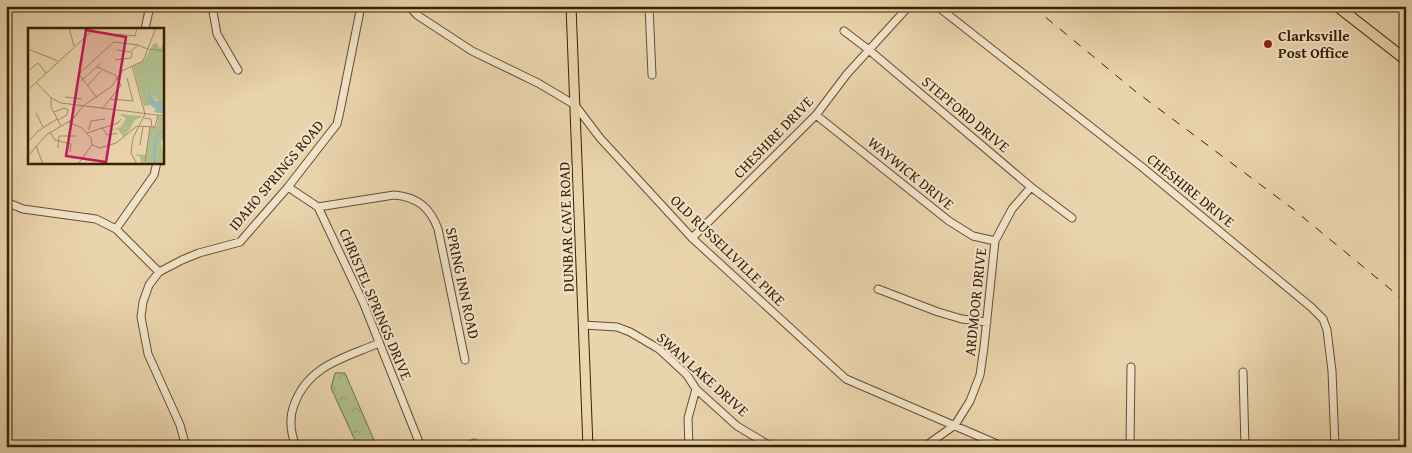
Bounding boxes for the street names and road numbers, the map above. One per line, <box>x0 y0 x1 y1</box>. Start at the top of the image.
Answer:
street label: STEPFORD DRIVE <box>918 71 1015 157</box>
street label: CHESHIRE DRIVE <box>728 91 818 183</box>
street label: IDAHO SPRINGS ROAD <box>224 115 328 235</box>
street label: WAYWICK DRIVE <box>863 132 959 215</box>
street label: CHESHIRE DRIVE <box>1143 148 1239 232</box>
street label: DUNBAR CAVE ROAD <box>553 162 579 292</box>
street label: OLD RUSSELLVILLE PIKE <box>666 190 790 311</box>
street label: CHRISTEL SPRINGS DRIVE <box>334 225 418 383</box>
street label: SPRING INN ROAD <box>441 225 485 341</box>
street label: ARDMOOR DRIVE <box>959 246 991 357</box>
street label: SWAN LAKE DRIVE <box>652 327 754 421</box>

